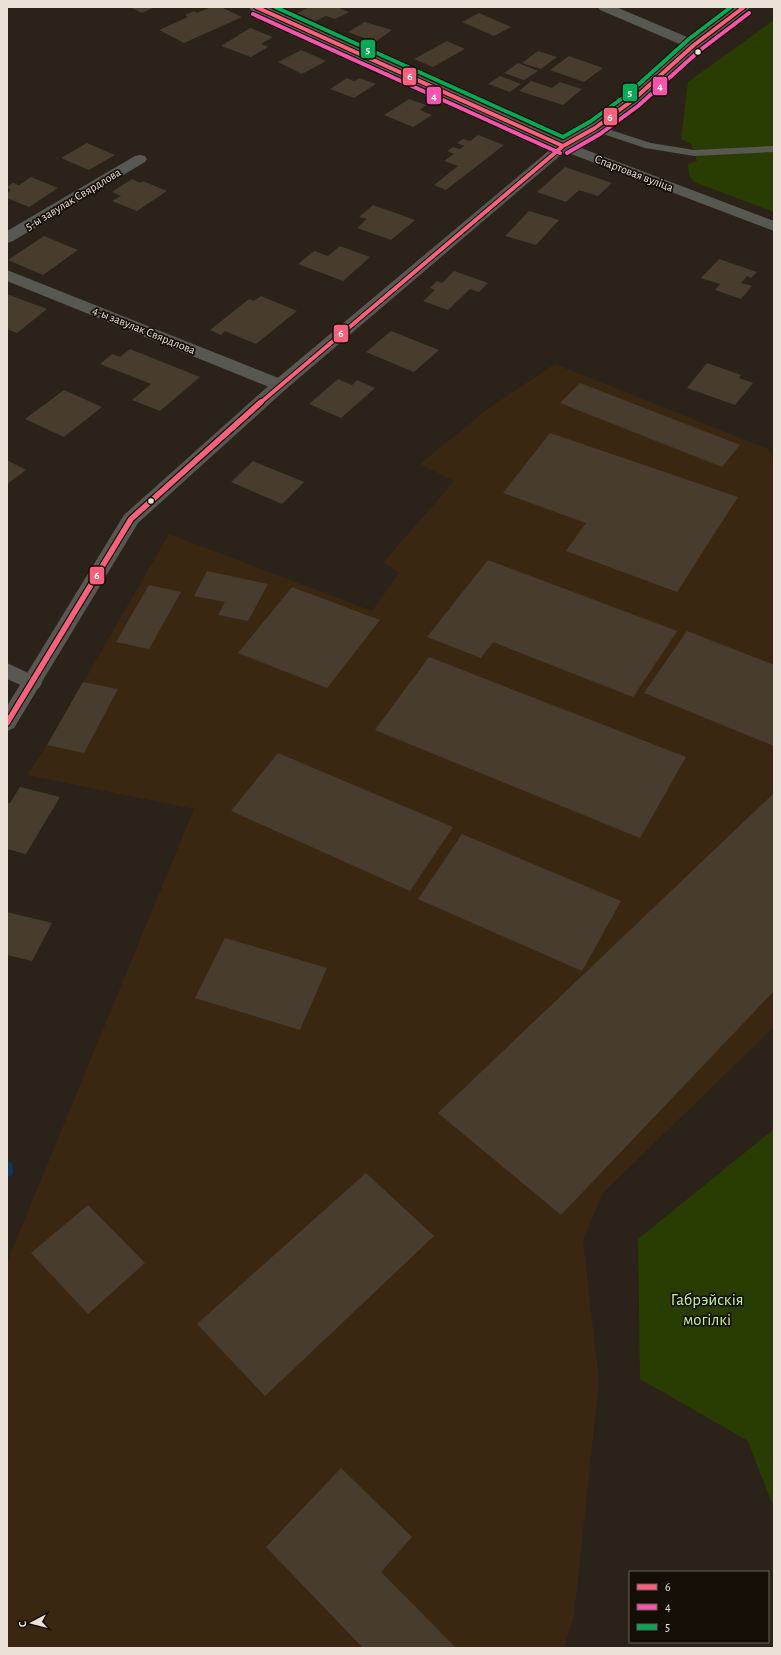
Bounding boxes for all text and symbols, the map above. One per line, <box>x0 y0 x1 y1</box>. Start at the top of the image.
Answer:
line badge: 5 <box>360 39 376 59</box>
text: 5 <box>366 44 371 55</box>
unlabelled marker <box>693 47 703 57</box>
line badge: 6 <box>402 67 417 86</box>
text: 6 <box>407 71 413 82</box>
line badge: 4 <box>652 76 668 96</box>
text: 4 <box>657 81 663 92</box>
line badge: 5 <box>622 83 638 102</box>
line badge: 4 <box>426 86 442 105</box>
text: 5 <box>628 87 633 98</box>
text: 4 <box>431 91 437 102</box>
line badge: 6 <box>603 107 618 126</box>
text: 6 <box>607 112 613 123</box>
street label: Спартовая вуліца <box>593 152 676 195</box>
street label: 5-ы завулак Свярдлова <box>23 166 124 233</box>
street label: 4-ы завулак Свярдлова <box>90 304 198 357</box>
line badge: 6 <box>333 324 349 343</box>
text: 6 <box>338 328 344 339</box>
unlabelled marker <box>146 496 156 506</box>
line badge: 6 <box>89 566 105 585</box>
text: 6 <box>94 570 100 581</box>
park label: Габрэйскія могілкі <box>670 1291 744 1328</box>
legend <box>629 1571 769 1643</box>
text: 6 <box>665 1581 671 1593</box>
text: 4 <box>665 1601 671 1613</box>
north arrow <box>12 1603 52 1643</box>
text: С <box>17 1620 28 1628</box>
text: 5 <box>665 1621 670 1633</box>

